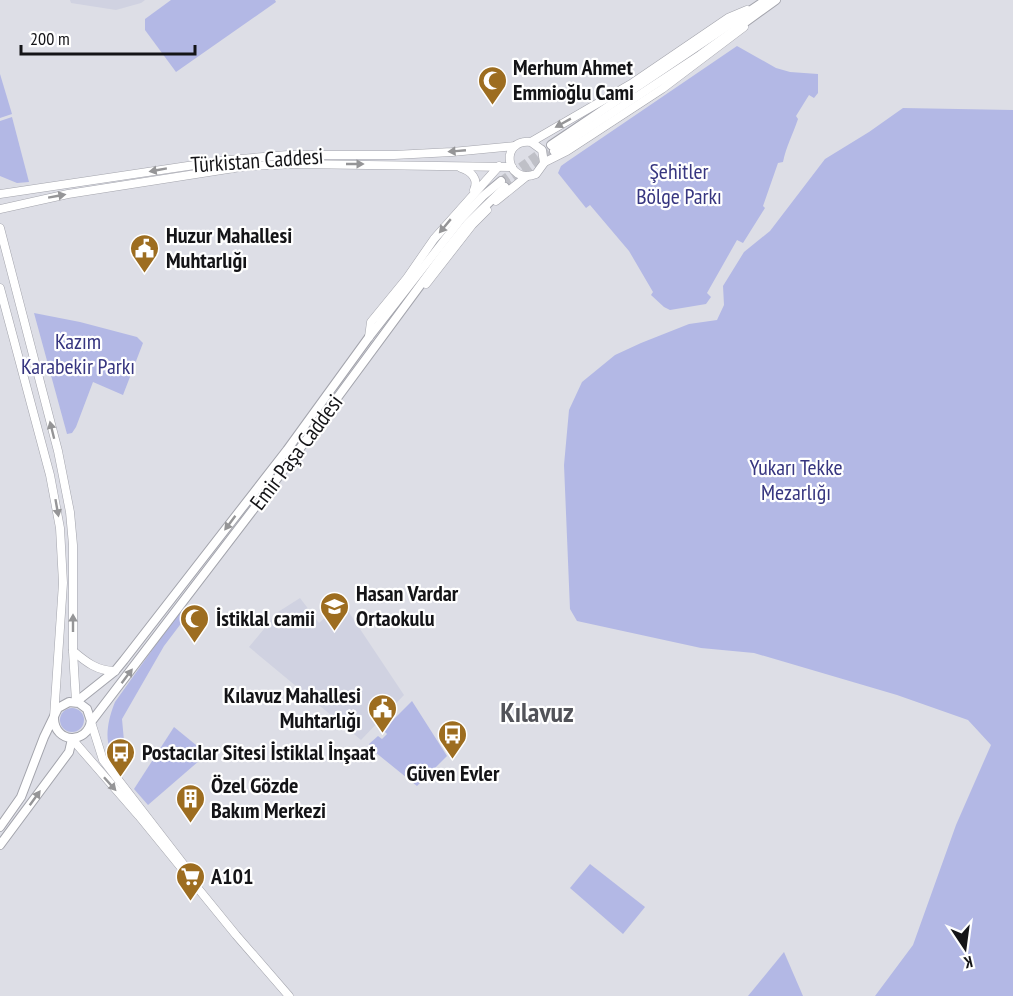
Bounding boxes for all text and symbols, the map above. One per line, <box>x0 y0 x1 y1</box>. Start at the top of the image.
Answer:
scale bar <box>21 18 195 56</box>
text: 200 m <box>30 27 70 50</box>
place label: Merhum Ahmet Emmioğlu Cami <box>513 53 634 106</box>
mosque icon: Merhum Ahmet Emmioğlu Cami <box>476 64 508 106</box>
one-way arrow <box>554 118 571 128</box>
street label: Türkistan Caddesi <box>190 141 324 179</box>
one-way arrow <box>448 146 467 156</box>
park label: Şehitler Bölge Parkı <box>636 157 722 210</box>
one-way arrow <box>345 159 364 169</box>
one-way arrow <box>148 165 167 174</box>
one-way arrow <box>48 192 67 201</box>
one-way arrow <box>439 218 452 234</box>
place label: Huzur Mahallesi Muhtarlığı <box>166 221 292 274</box>
public building icon: Huzur Mahallesi Muhtarlığı <box>129 232 161 274</box>
park label: Kazım Karabekir Parkı <box>21 327 135 380</box>
street label: Emir Paşa Caddesi <box>244 389 348 515</box>
one-way arrow <box>47 420 57 439</box>
park label: Yukarı Tekke Mezarlığı <box>749 453 843 506</box>
one-way arrow <box>53 498 62 517</box>
one-way arrow <box>225 515 237 530</box>
place label: Hasan Vardar Ortaokulu <box>356 579 459 632</box>
school or university icon: Hasan Vardar Ortaokulu <box>319 590 351 632</box>
mosque icon: İstiklal camii <box>179 602 211 644</box>
place label: İstiklal camii <box>216 604 315 632</box>
one-way arrow <box>68 613 78 632</box>
one-way arrow <box>121 668 133 684</box>
place label: Kılavuz Mahallesi Muhtarlığı <box>224 681 361 734</box>
public building icon: Kılavuz Mahallesi Muhtarlığı <box>366 692 398 734</box>
district label: Kılavuz <box>500 693 574 730</box>
bus stop icon: Güven Evler <box>437 718 469 760</box>
bus stop icon: Postacılar Sitesi İstiklal İnşaat <box>105 736 137 778</box>
place label: Postacılar Sitesi İstiklal İnşaat <box>142 738 376 766</box>
place label: Güven Evler <box>407 759 500 787</box>
place label: Özel Gözde Bakım Merkezi <box>211 771 326 824</box>
one-way arrow <box>103 776 116 791</box>
building icon: Özel Gözde Bakım Merkezi <box>174 782 206 824</box>
one-way arrow <box>29 791 41 807</box>
supermarket icon: A101 <box>174 860 206 902</box>
place label: A101 <box>210 862 254 890</box>
north arrow <box>935 918 995 978</box>
text: K <box>961 952 975 973</box>

